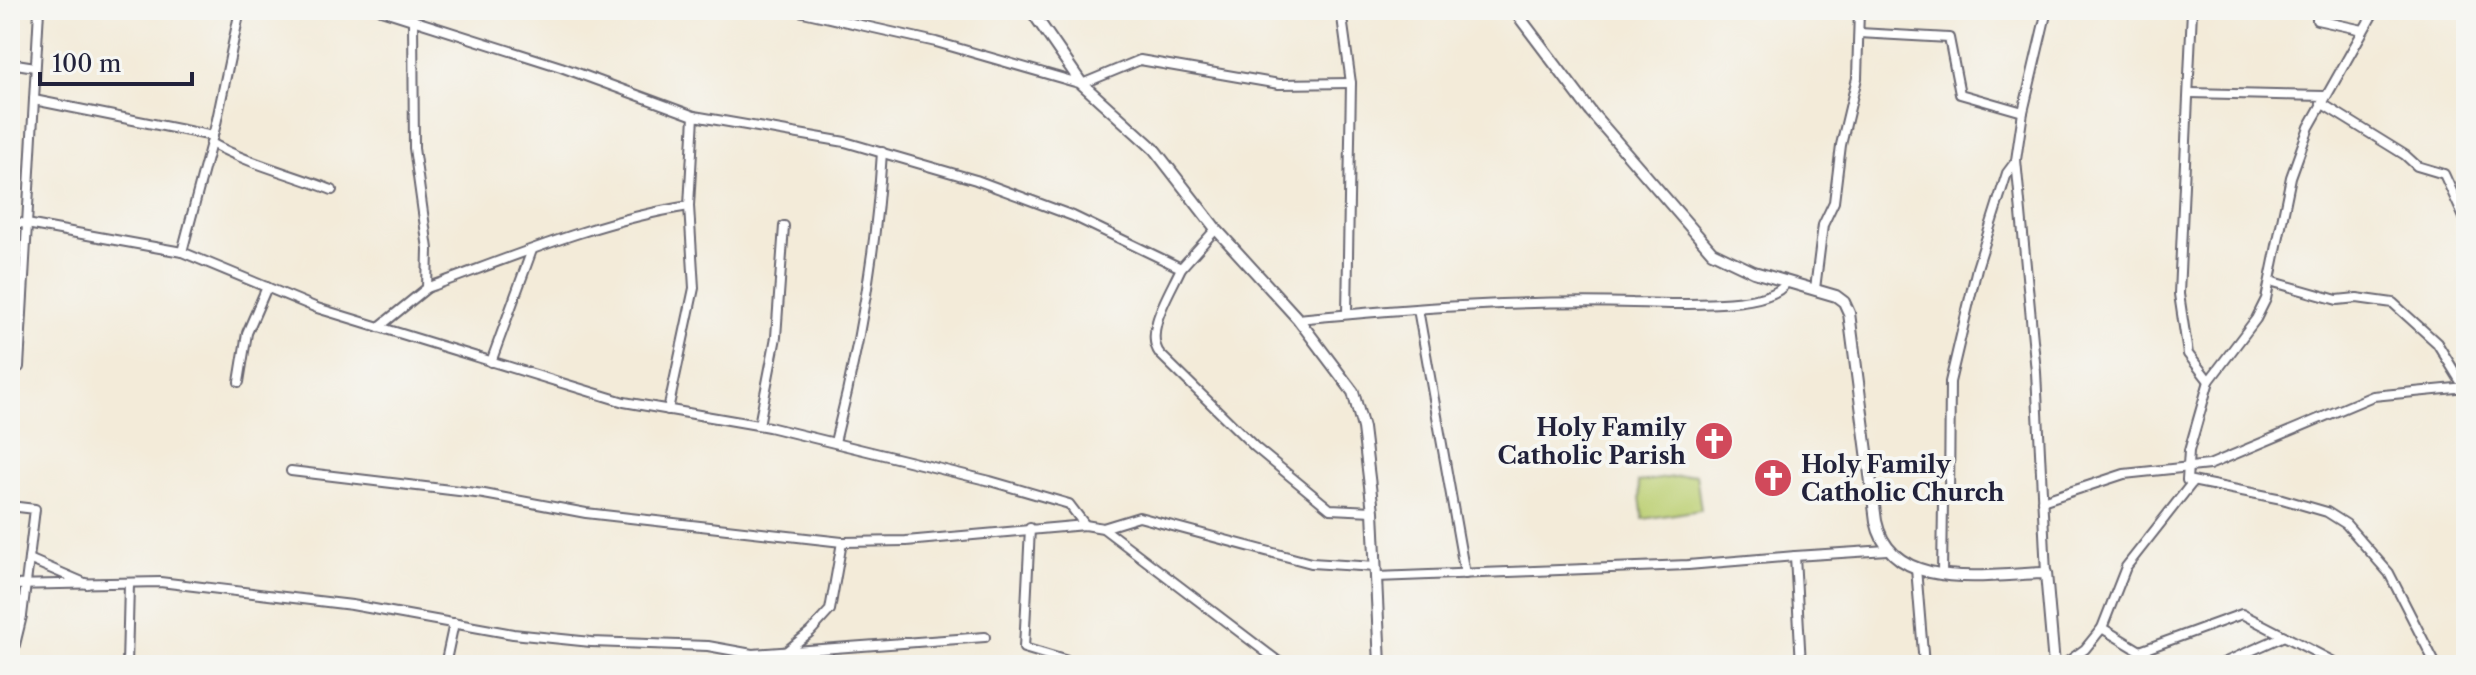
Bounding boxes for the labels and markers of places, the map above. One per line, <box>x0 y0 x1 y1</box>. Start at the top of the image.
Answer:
place label: Holy Family Catholic Parish <box>1497 413 1687 470</box>
church icon: Holy Family Catholic Parish <box>1693 420 1735 462</box>
place label: Holy Family Catholic Church <box>1801 450 2005 507</box>
church icon: Holy Family Catholic Church <box>1752 457 1794 499</box>

